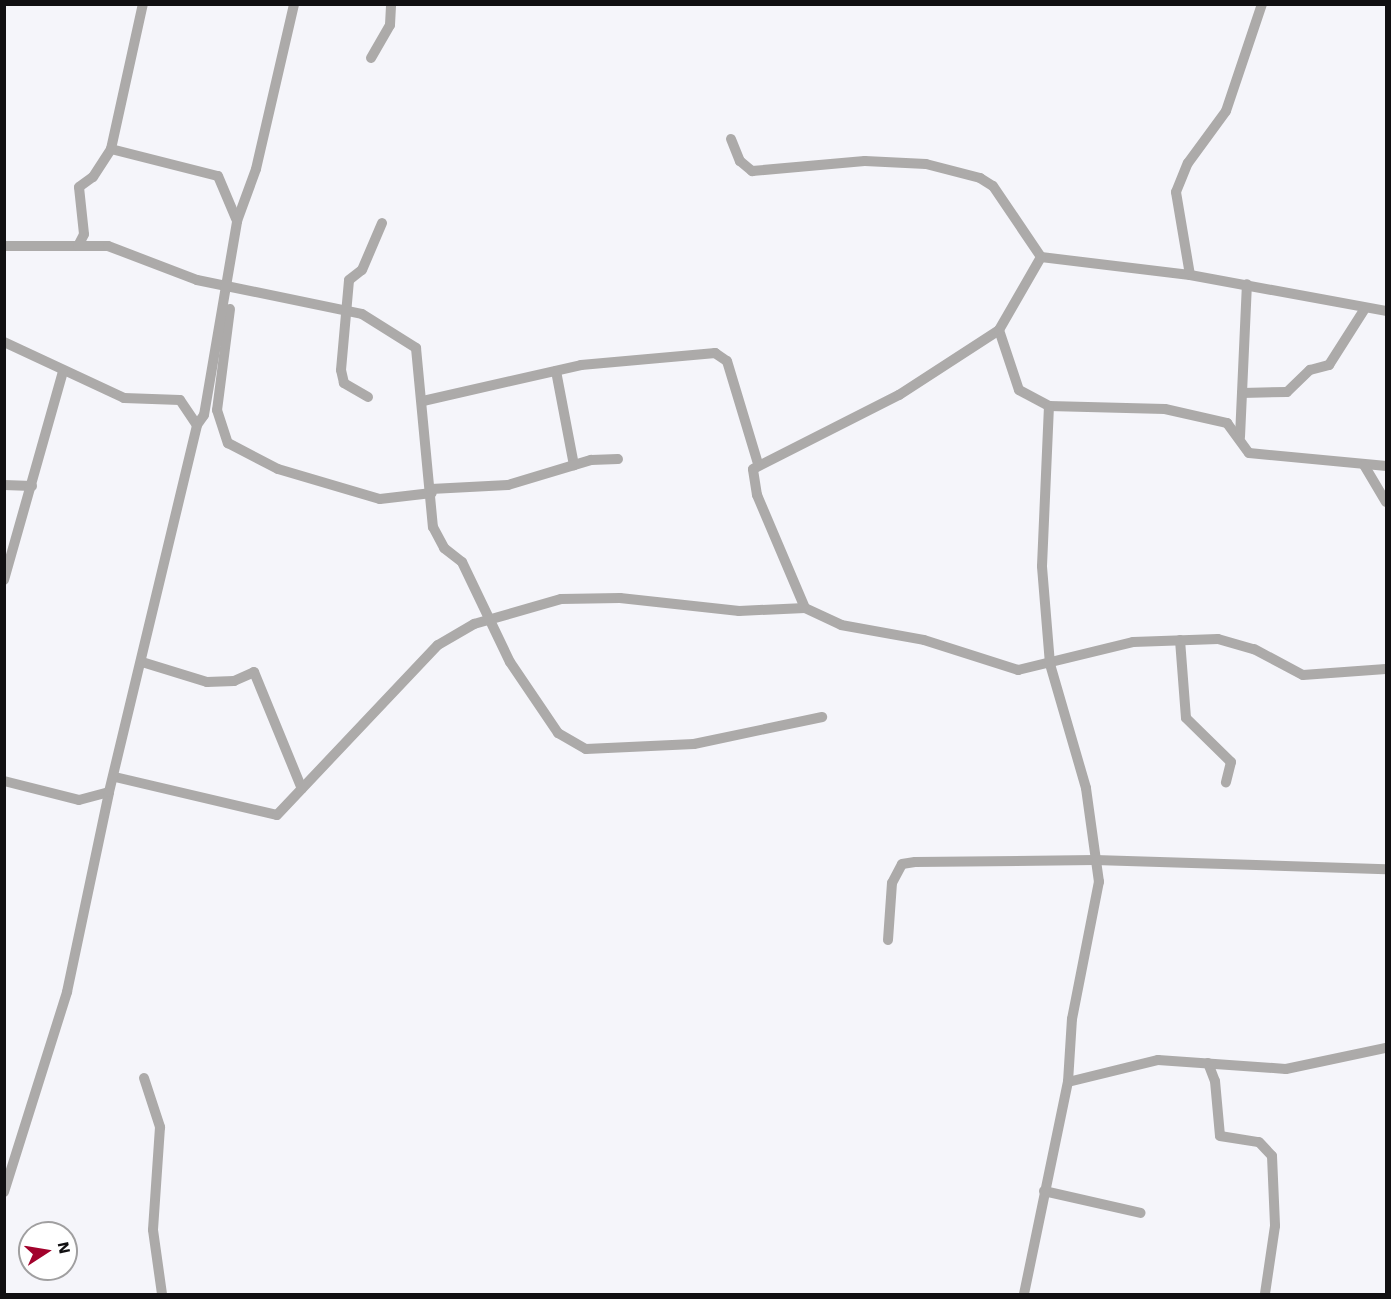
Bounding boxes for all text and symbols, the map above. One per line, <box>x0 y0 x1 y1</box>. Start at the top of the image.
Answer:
north arrow <box>18 1221 78 1281</box>
text: N <box>54 1240 75 1255</box>

